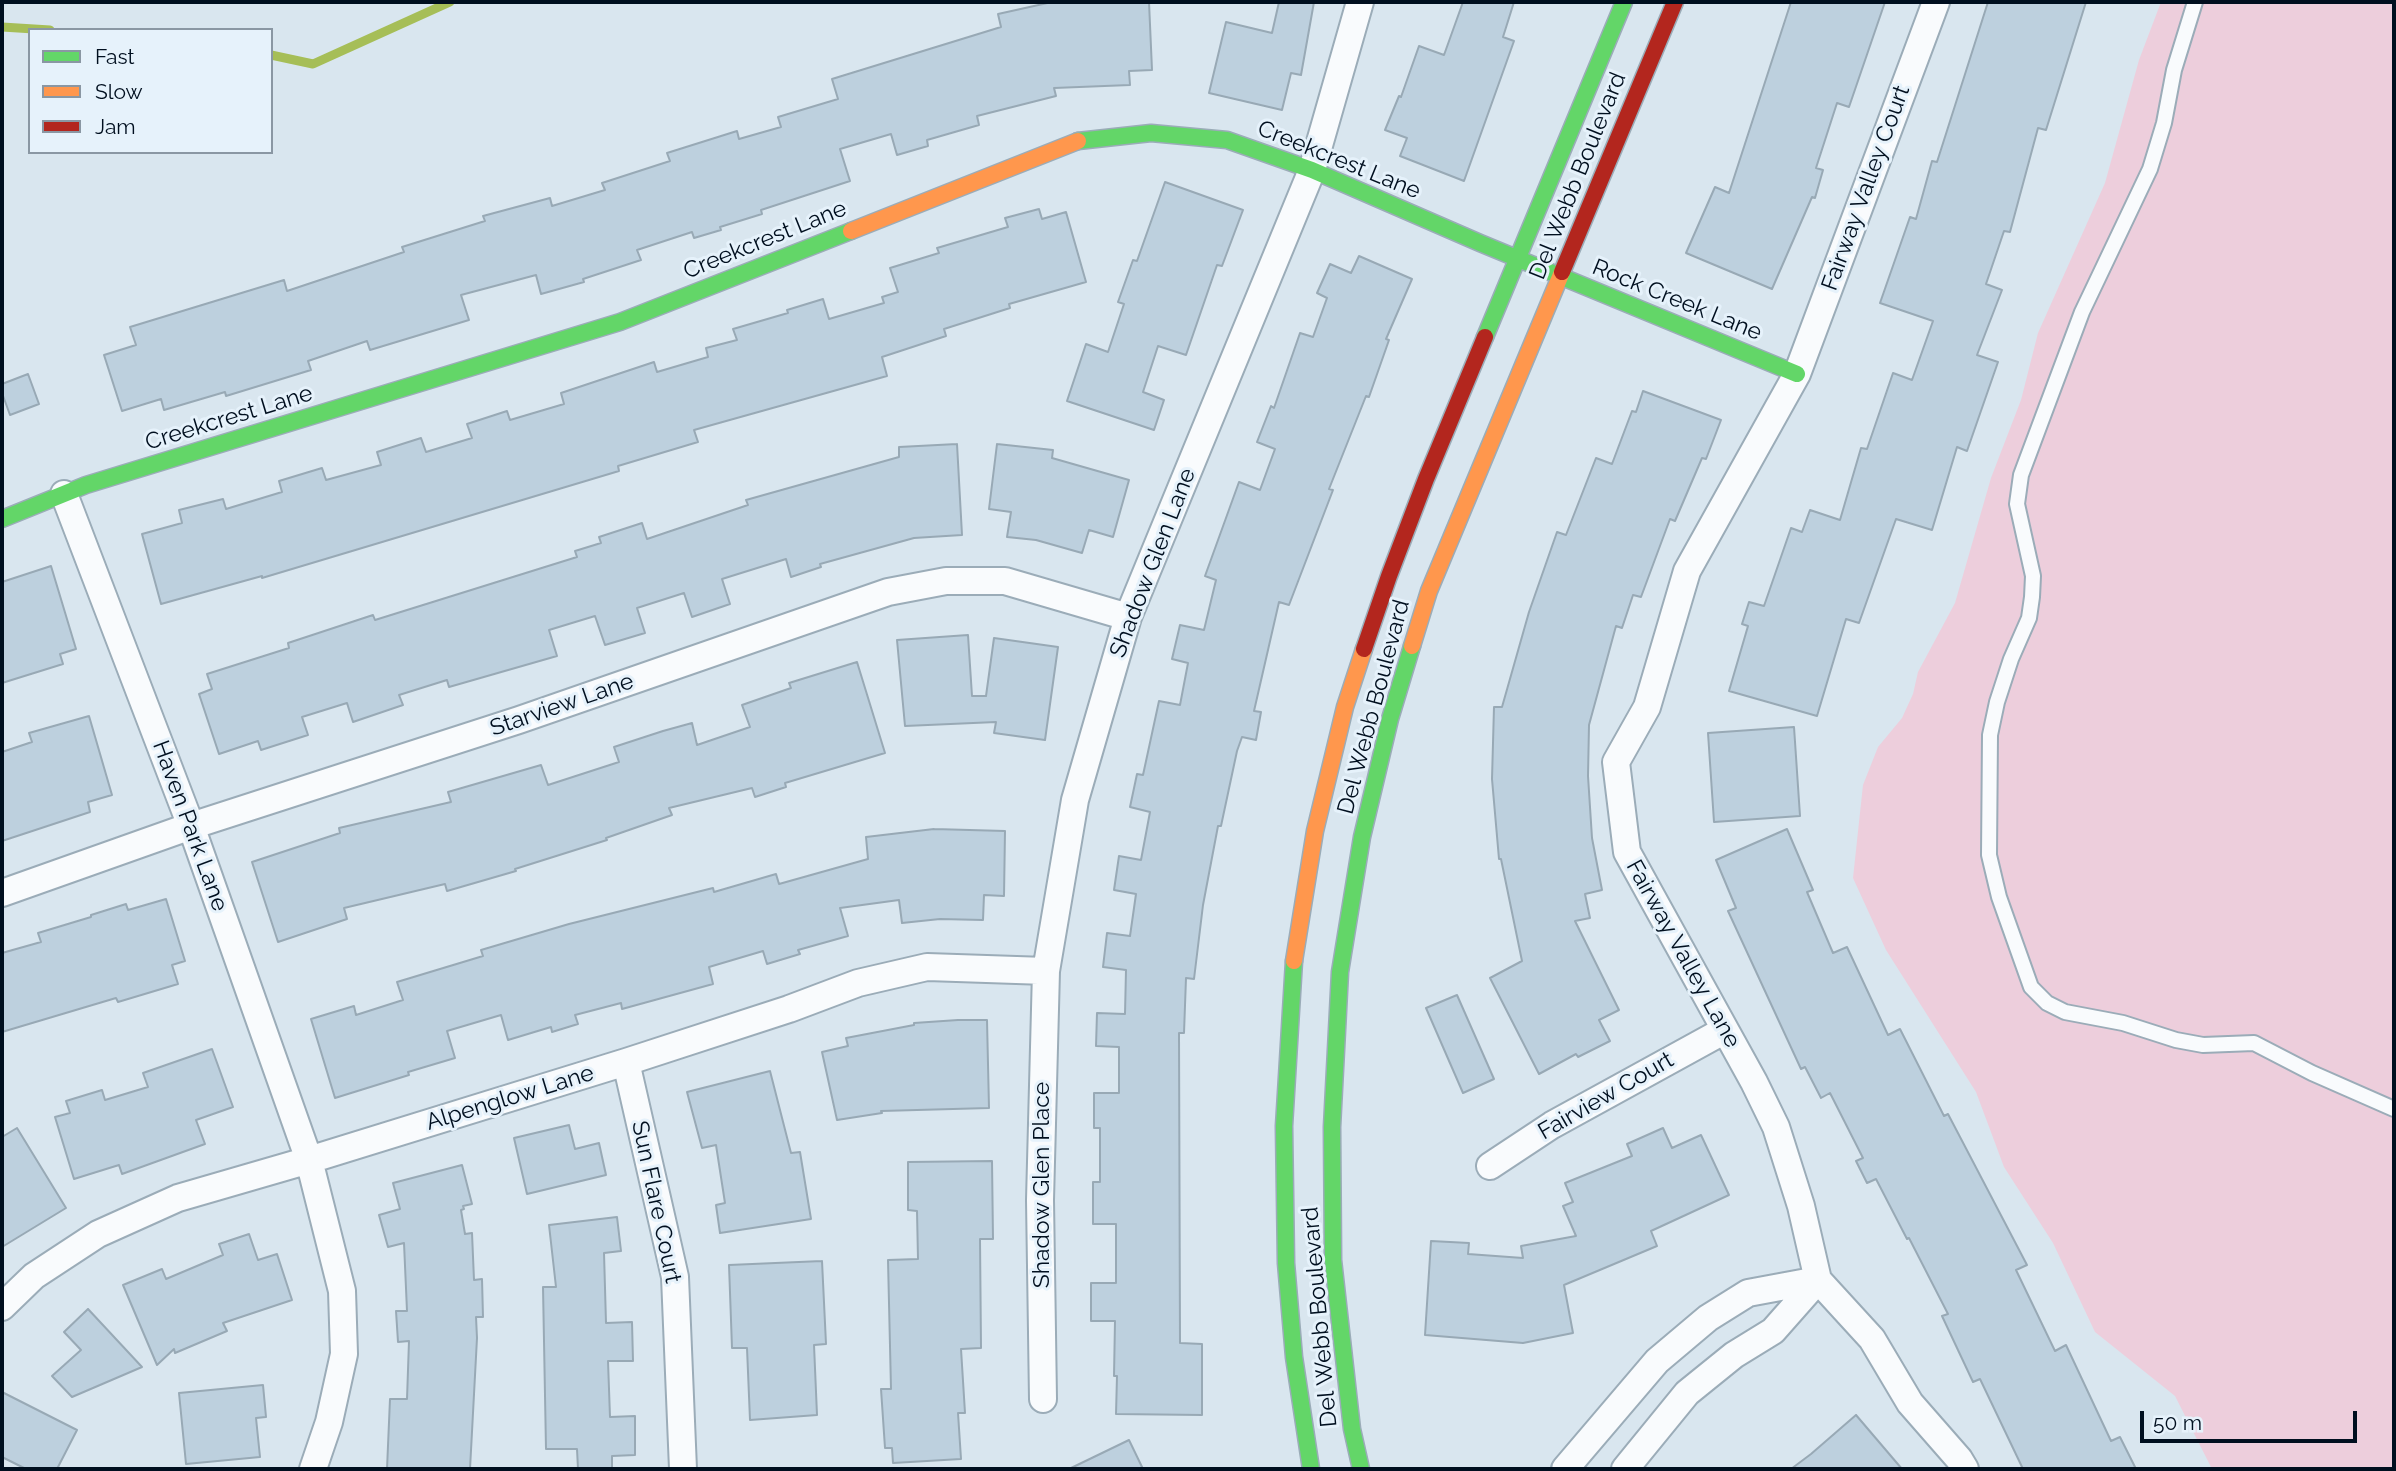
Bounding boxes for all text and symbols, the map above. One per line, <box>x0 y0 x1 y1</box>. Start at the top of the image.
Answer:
legend <box>28 28 273 154</box>
text: Fast <box>95 44 135 69</box>
street label: Del Webb Boulevard <box>1524 68 1632 284</box>
text: Slow <box>95 79 143 104</box>
street label: Fairway Valley Court <box>1816 82 1916 294</box>
text: Jam <box>95 114 136 139</box>
street label: Creekcrest Lane <box>1253 115 1425 205</box>
street label: Creekcrest Lane <box>679 195 851 285</box>
street label: Rock Creek Lane <box>1588 253 1766 347</box>
street label: Creekcrest Lane <box>142 379 316 457</box>
street label: Shadow Glen Lane <box>1104 465 1202 661</box>
street label: Del Webb Boulevard <box>1332 597 1416 817</box>
street label: Starview Lane <box>487 668 637 742</box>
street label: Haven Park Lane <box>146 737 234 915</box>
street label: Fairway Valley Lane <box>1620 855 1746 1053</box>
street label: Fairview Court <box>1533 1046 1679 1146</box>
street label: Alpenglow Lane <box>423 1059 597 1137</box>
street label: Shadow Glen Place <box>1028 1082 1056 1288</box>
street label: Sun Flare Court <box>625 1118 687 1286</box>
street label: Del Webb Boulevard <box>1297 1206 1343 1428</box>
scale bar <box>2144 1398 2361 1442</box>
text: 50 m <box>2153 1410 2202 1435</box>

